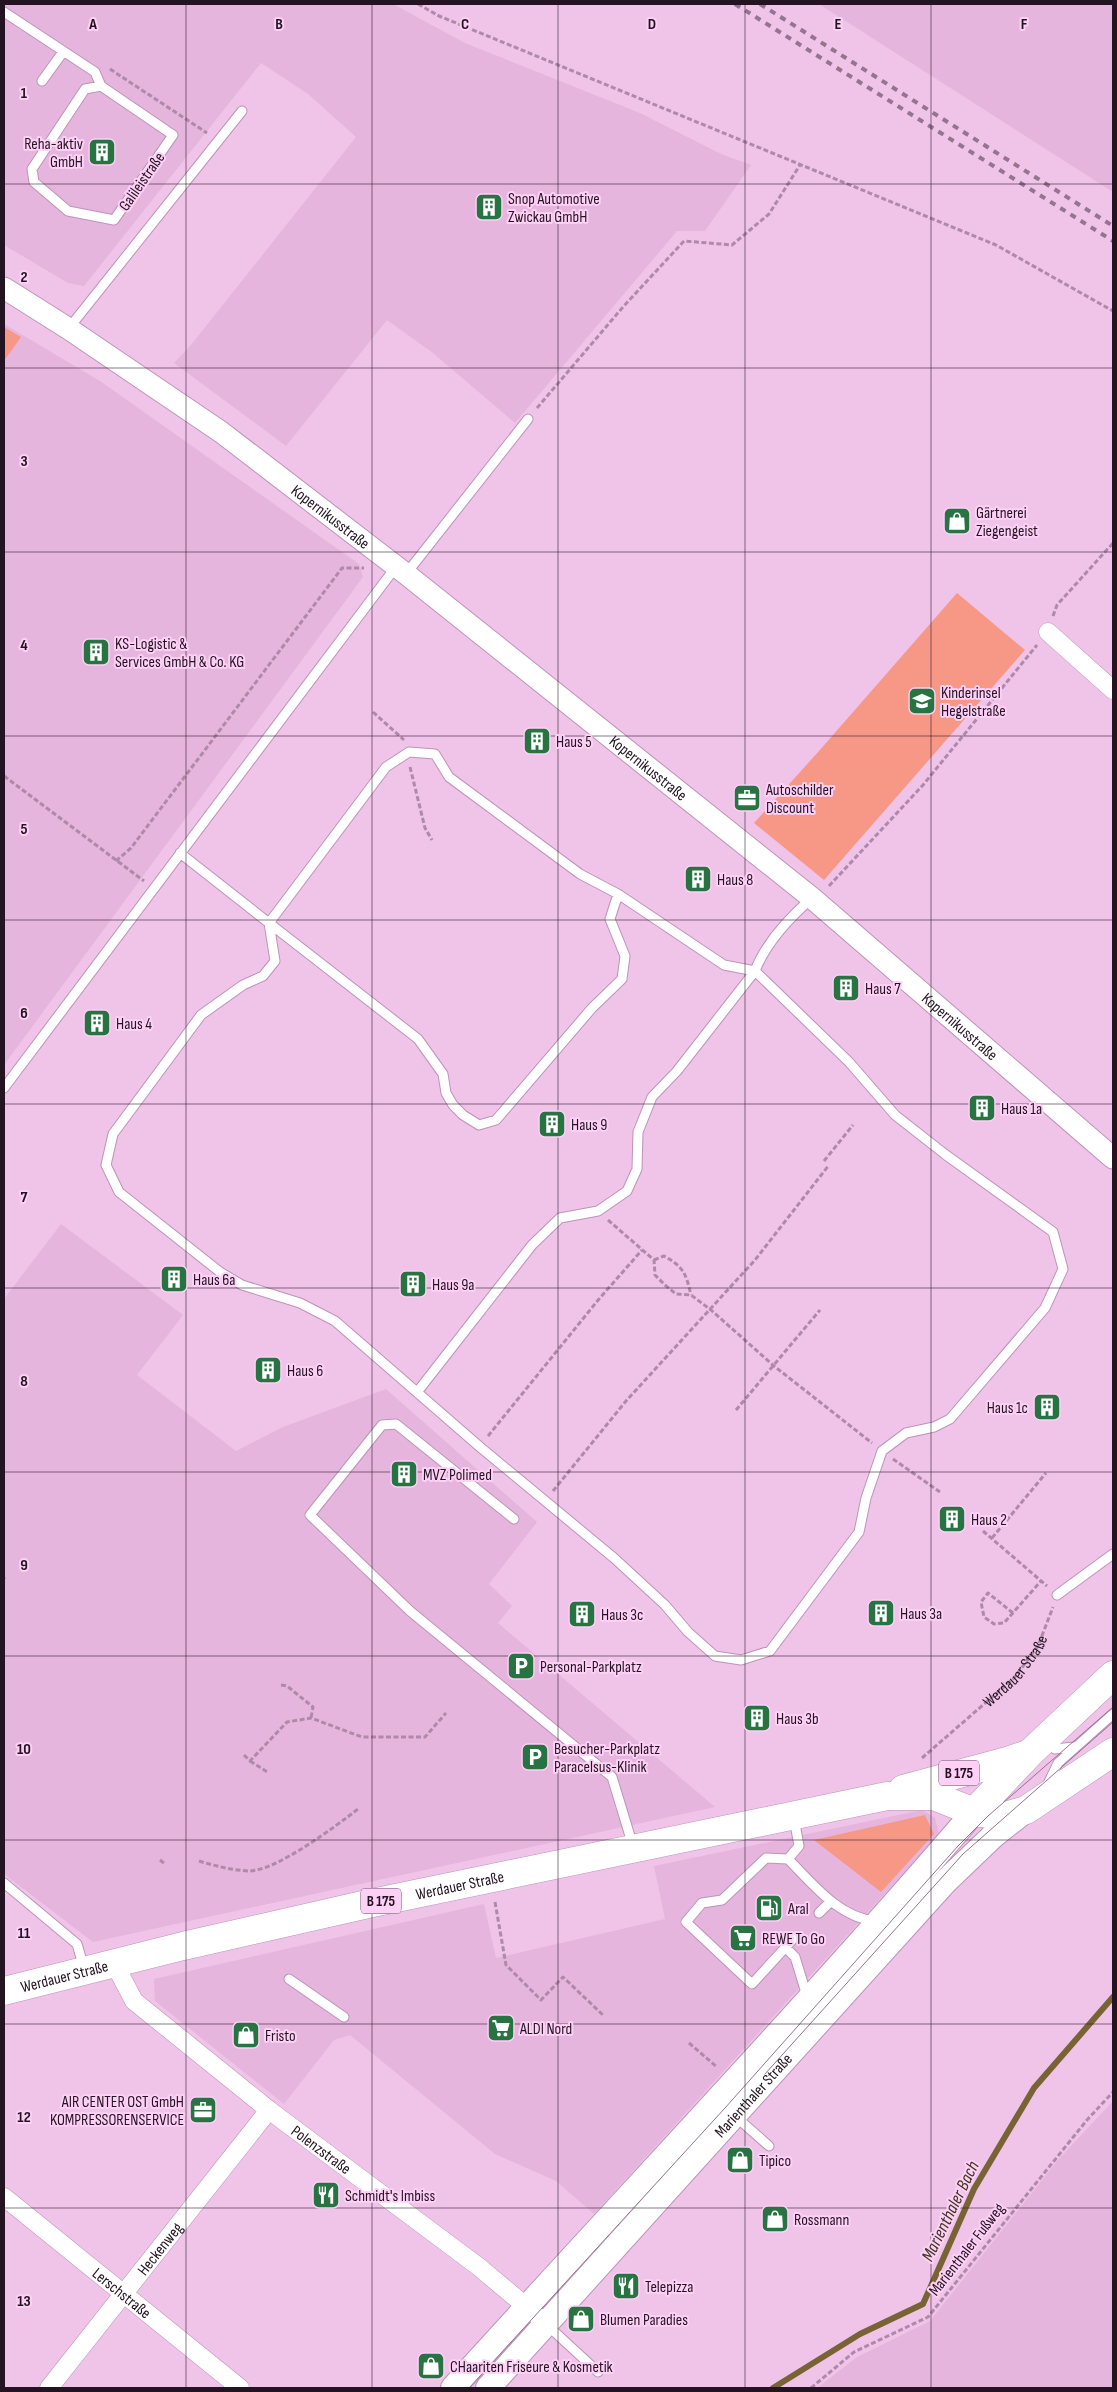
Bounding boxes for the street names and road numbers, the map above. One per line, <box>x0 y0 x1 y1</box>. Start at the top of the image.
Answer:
street label: Galileistraße <box>115 149 169 215</box>
street label: Kopernikusstraße <box>287 481 373 554</box>
street label: Kopernikusstraße <box>605 732 690 805</box>
street label: Kopernikusstraße <box>918 989 1001 1065</box>
street label: Werdauer Straße <box>980 1633 1052 1712</box>
road number: B 175 <box>939 1760 979 1786</box>
street label: Werdauer Straße <box>414 1868 506 1905</box>
road number: B 175 <box>361 1888 401 1914</box>
street label: Werdauer Straße <box>19 1957 110 1997</box>
street label: Marienthaler Straße <box>711 2050 797 2142</box>
street label: Polenzstraße <box>287 2122 354 2179</box>
street label: Marienthaler Fußweg <box>925 2200 1009 2300</box>
street label: Heckenweg <box>134 2219 187 2280</box>
street label: Lerschstraße <box>88 2264 154 2323</box>

